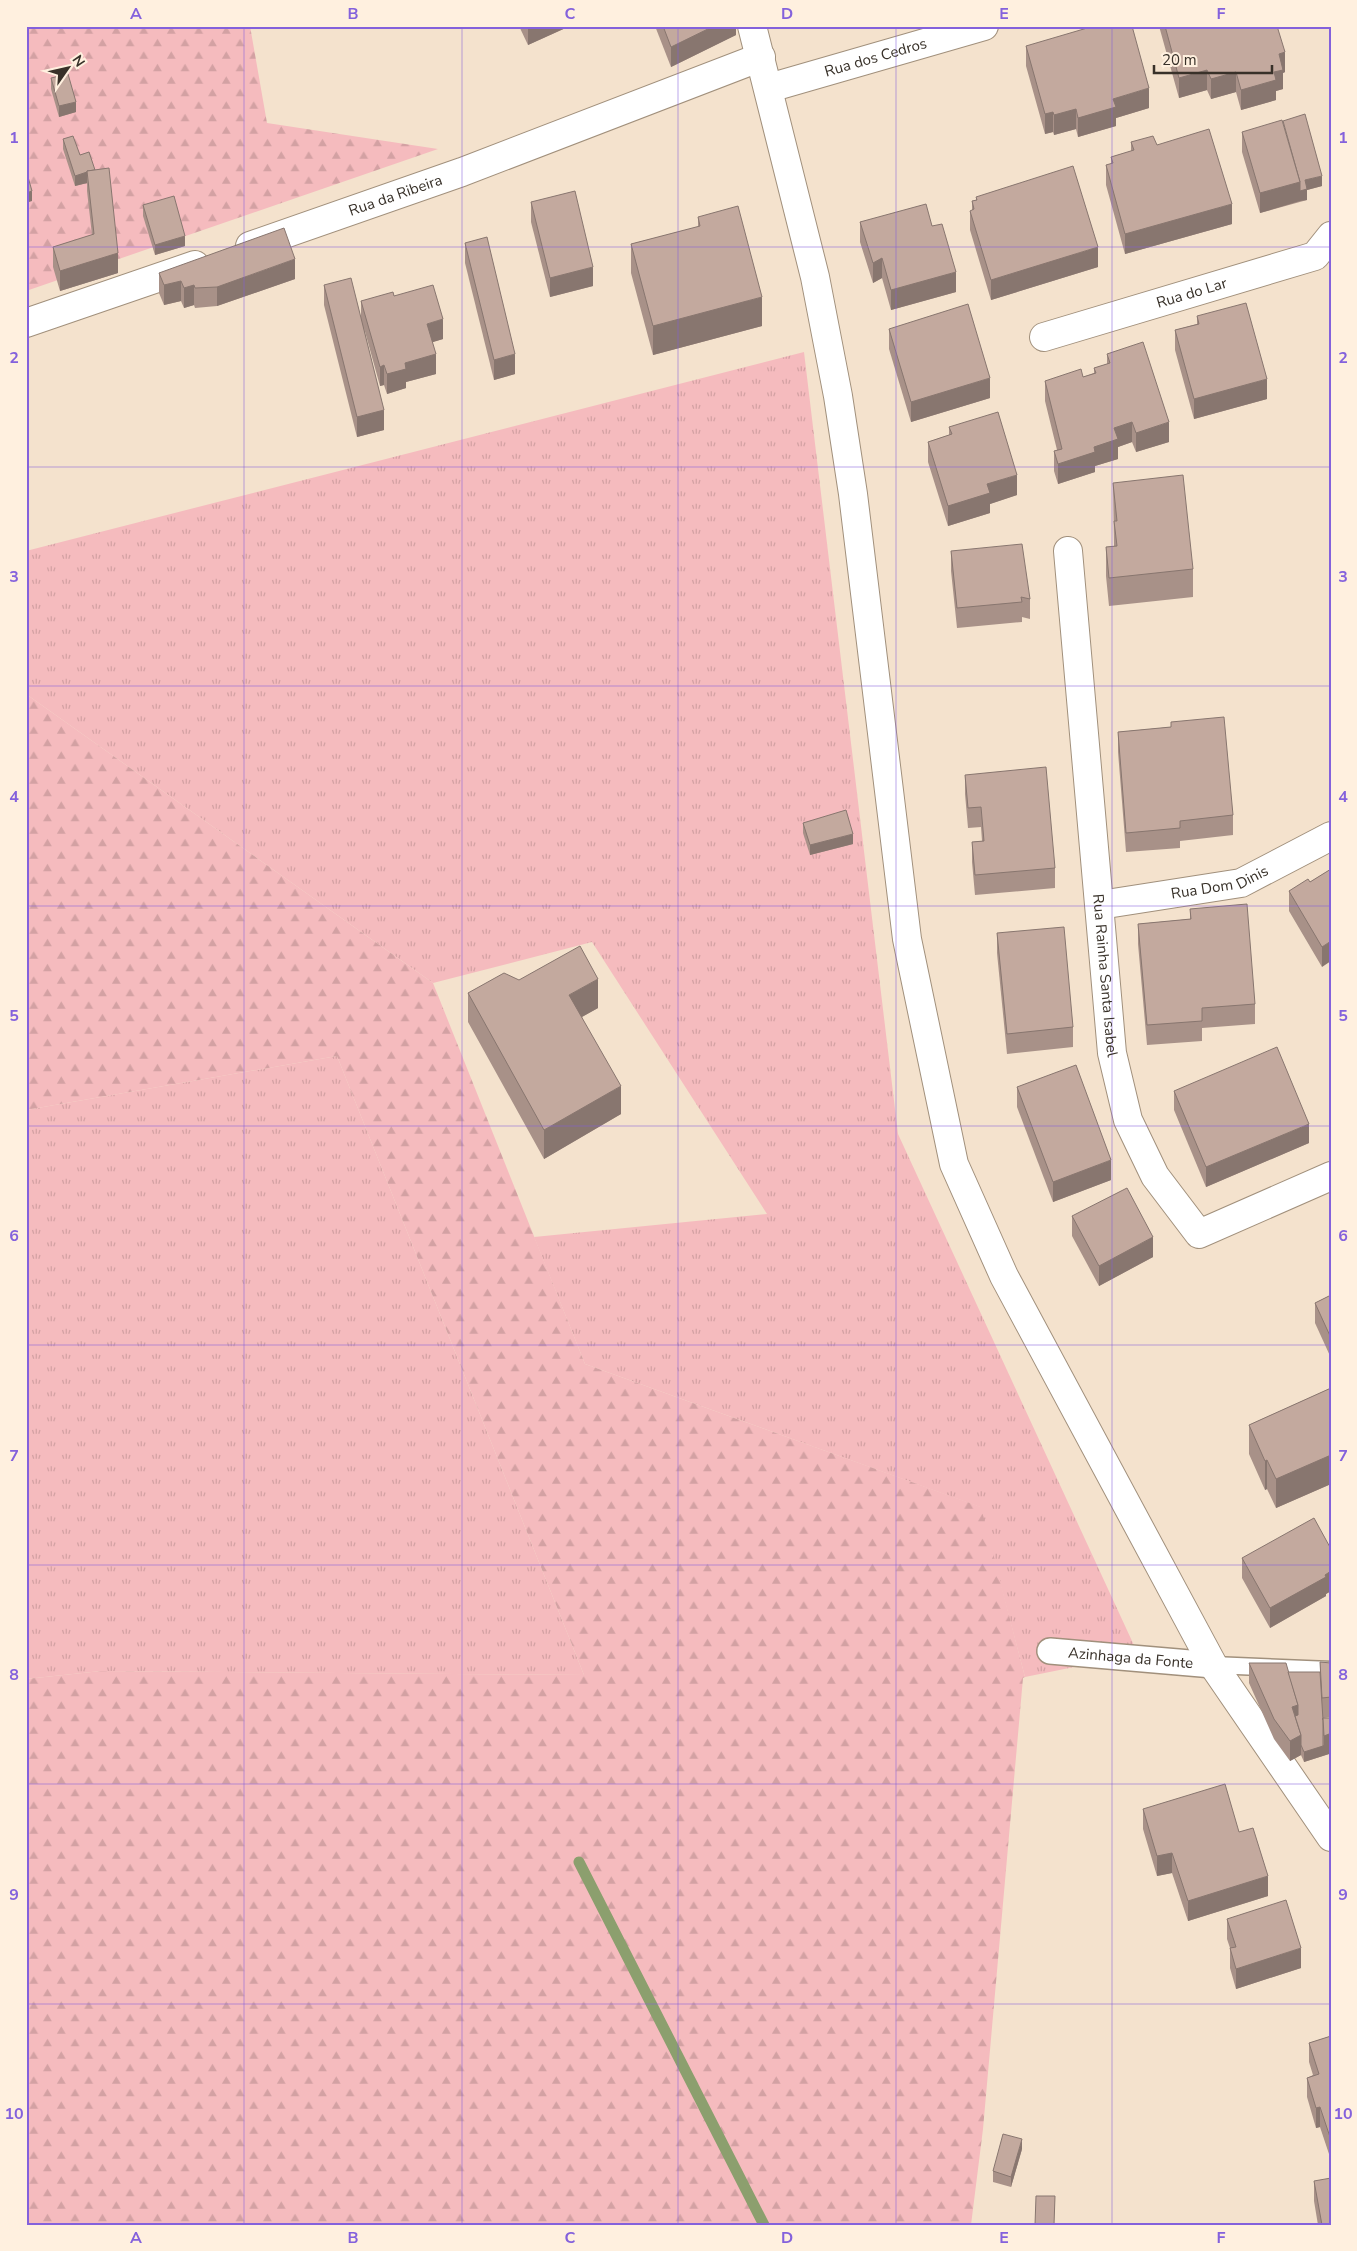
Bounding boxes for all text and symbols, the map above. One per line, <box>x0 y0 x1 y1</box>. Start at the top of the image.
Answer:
text: A <box>130 3 142 25</box>
text: B <box>347 3 359 25</box>
text: C <box>565 3 576 25</box>
text: D <box>781 3 793 25</box>
text: E <box>999 3 1009 25</box>
text: F <box>1217 3 1226 25</box>
street label: Rua dos Cedros <box>822 33 929 81</box>
north arrow <box>42 42 92 92</box>
scale bar <box>1154 42 1272 74</box>
text: 20 m <box>1162 50 1197 70</box>
text: N <box>68 51 89 71</box>
text: 1 <box>9 127 19 149</box>
text: 1 <box>1338 127 1348 149</box>
street label: Rua da Ribeira <box>346 170 445 221</box>
street label: Rua do Lar <box>1154 273 1230 313</box>
text: 2 <box>9 347 19 369</box>
text: 2 <box>1338 347 1348 369</box>
text: 3 <box>9 566 19 588</box>
text: 3 <box>1338 566 1348 588</box>
text: 4 <box>9 786 19 808</box>
text: 4 <box>1338 786 1348 808</box>
street label: Rua Dom Dinis <box>1169 860 1272 904</box>
street label: Rua Rainha Santa Isabel <box>1088 893 1123 1060</box>
text: 5 <box>9 1005 19 1027</box>
text: 5 <box>1338 1005 1348 1027</box>
text: 6 <box>9 1225 19 1247</box>
text: 6 <box>1338 1225 1348 1247</box>
text: 7 <box>9 1445 19 1467</box>
text: 7 <box>1338 1445 1348 1467</box>
street label: Azinhaga da Fonte <box>1067 1643 1194 1673</box>
text: 8 <box>9 1664 19 1686</box>
text: 8 <box>1338 1664 1348 1686</box>
text: 9 <box>9 1884 19 1906</box>
text: 9 <box>1338 1884 1348 1906</box>
text: 10 <box>4 2103 24 2125</box>
text: 10 <box>1333 2103 1353 2125</box>
text: A <box>130 2227 142 2249</box>
text: B <box>347 2227 359 2249</box>
text: C <box>565 2227 576 2249</box>
text: D <box>781 2227 793 2249</box>
text: E <box>999 2227 1009 2249</box>
text: F <box>1217 2227 1226 2249</box>

